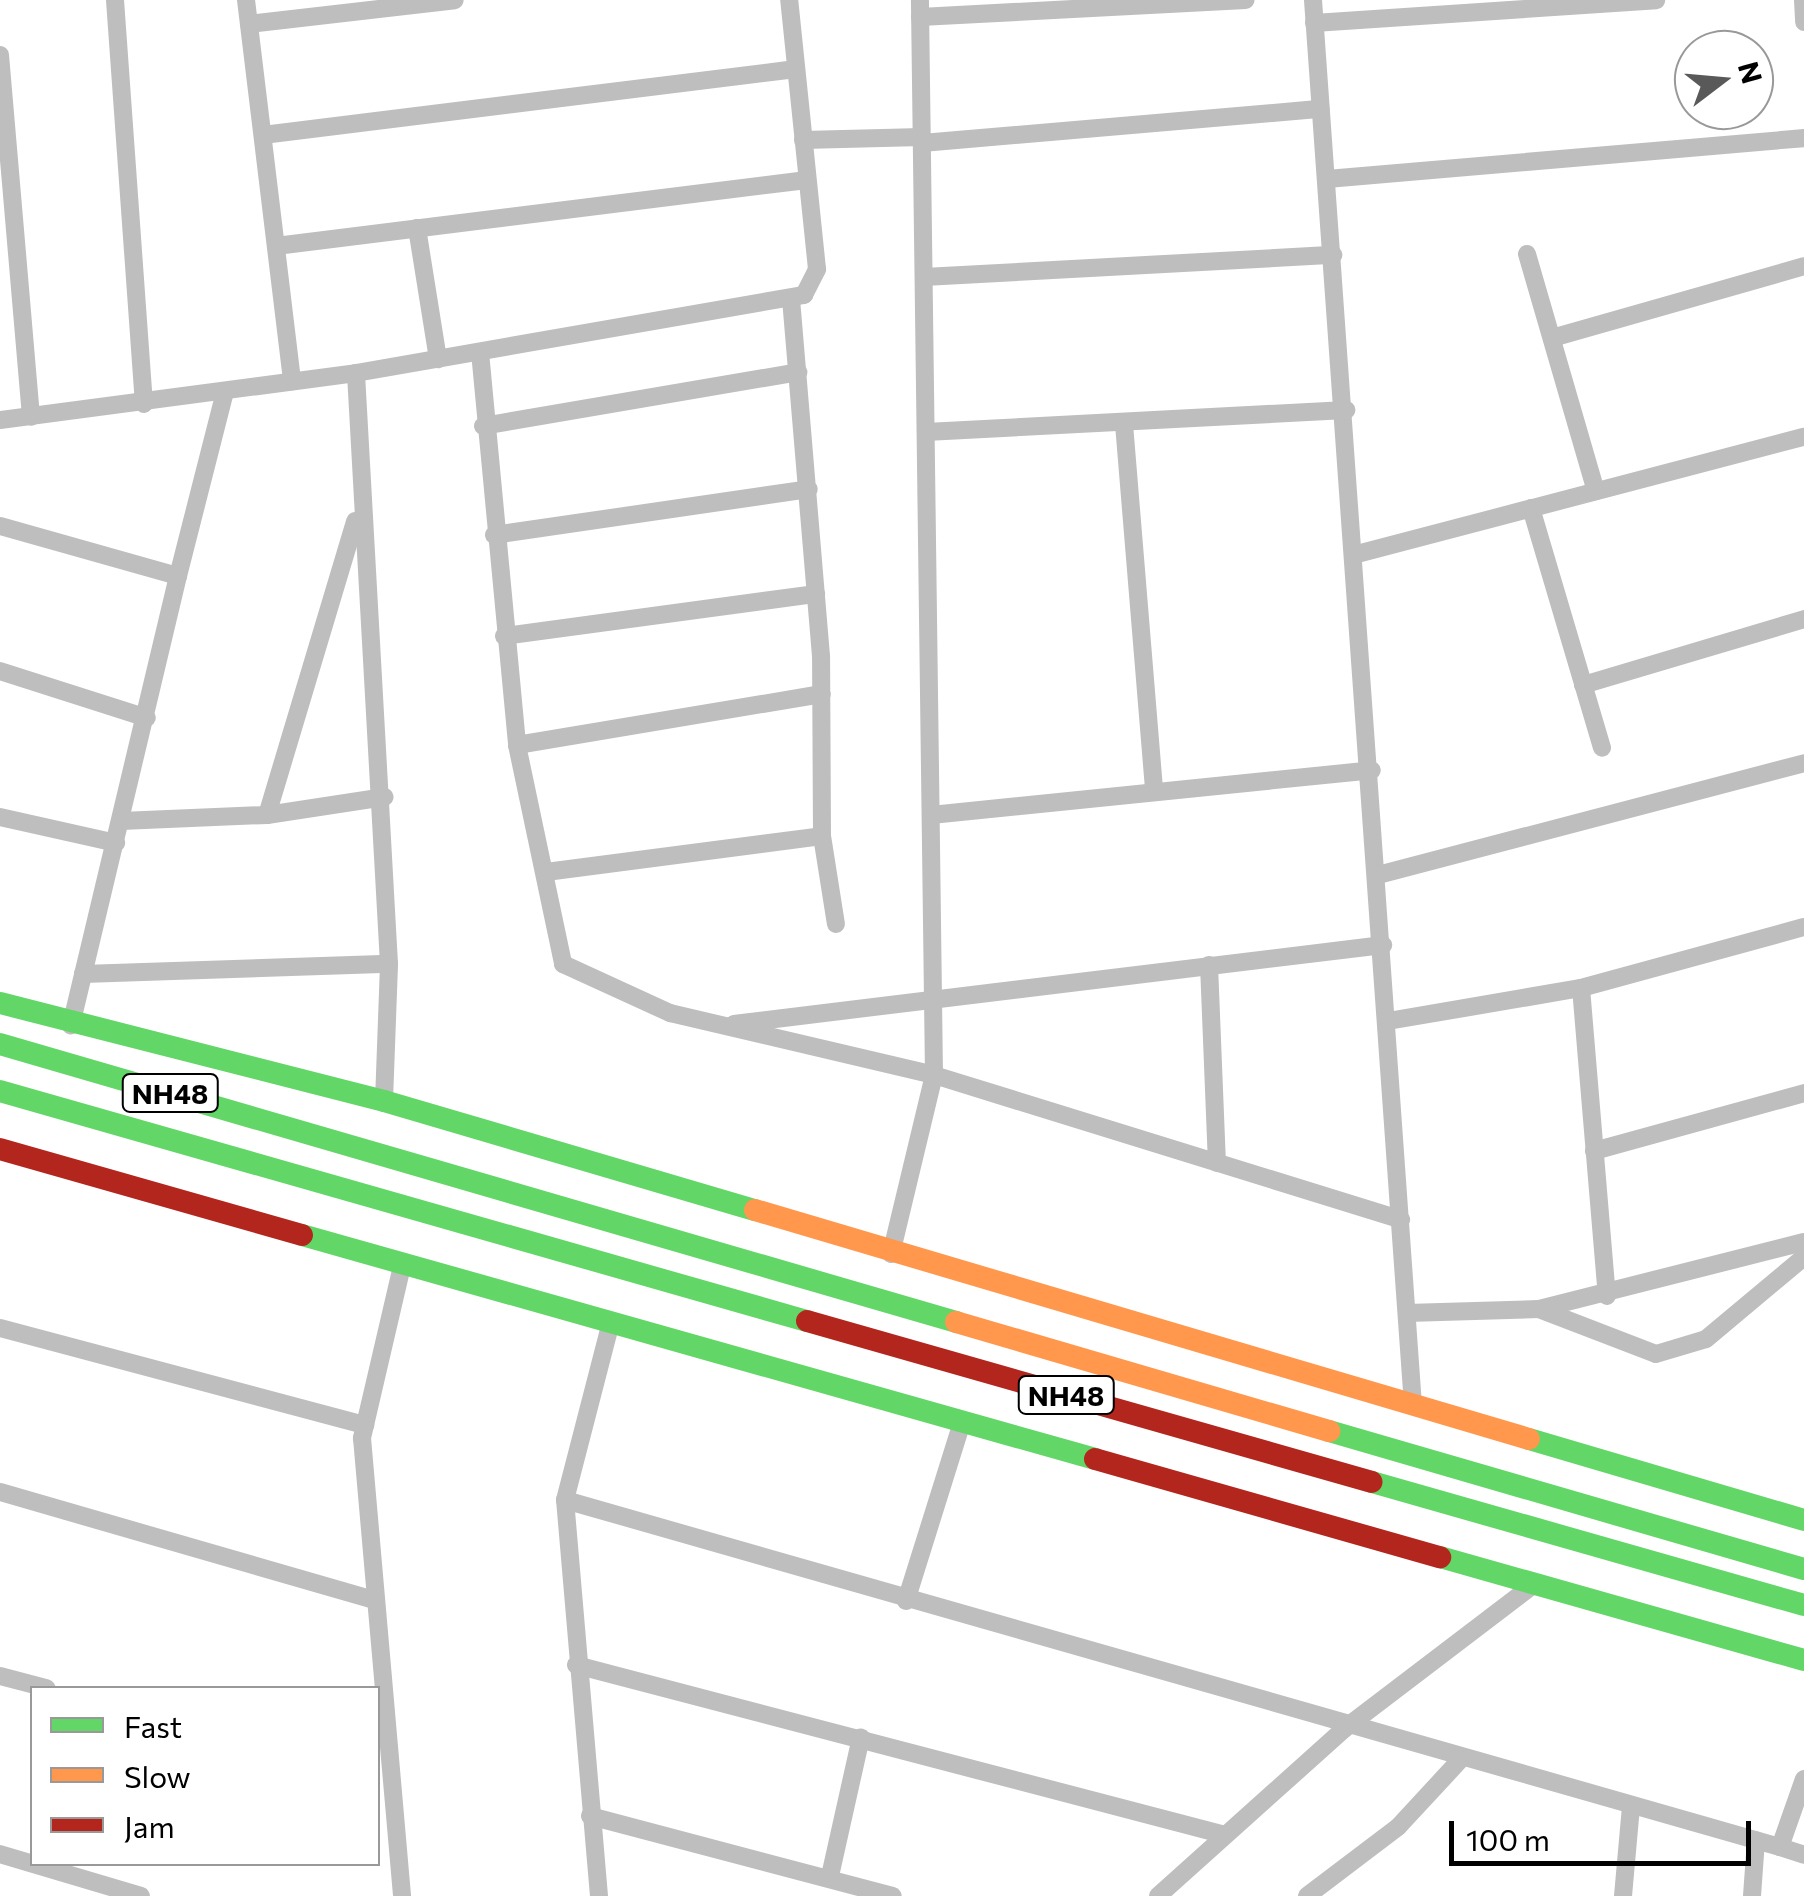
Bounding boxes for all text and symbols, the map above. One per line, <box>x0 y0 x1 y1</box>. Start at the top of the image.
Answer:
north arrow <box>1674 30 1774 130</box>
text: N <box>1732 58 1770 87</box>
road number: NH48 <box>120 1070 220 1116</box>
road number: NH48 <box>1016 1372 1116 1418</box>
legend <box>30 1686 380 1866</box>
text: Fast <box>124 1707 182 1744</box>
text: Slow <box>124 1757 191 1794</box>
scale bar <box>1454 1801 1756 1863</box>
text: Jam <box>124 1807 175 1844</box>
text: 100 m <box>1466 1820 1550 1857</box>

